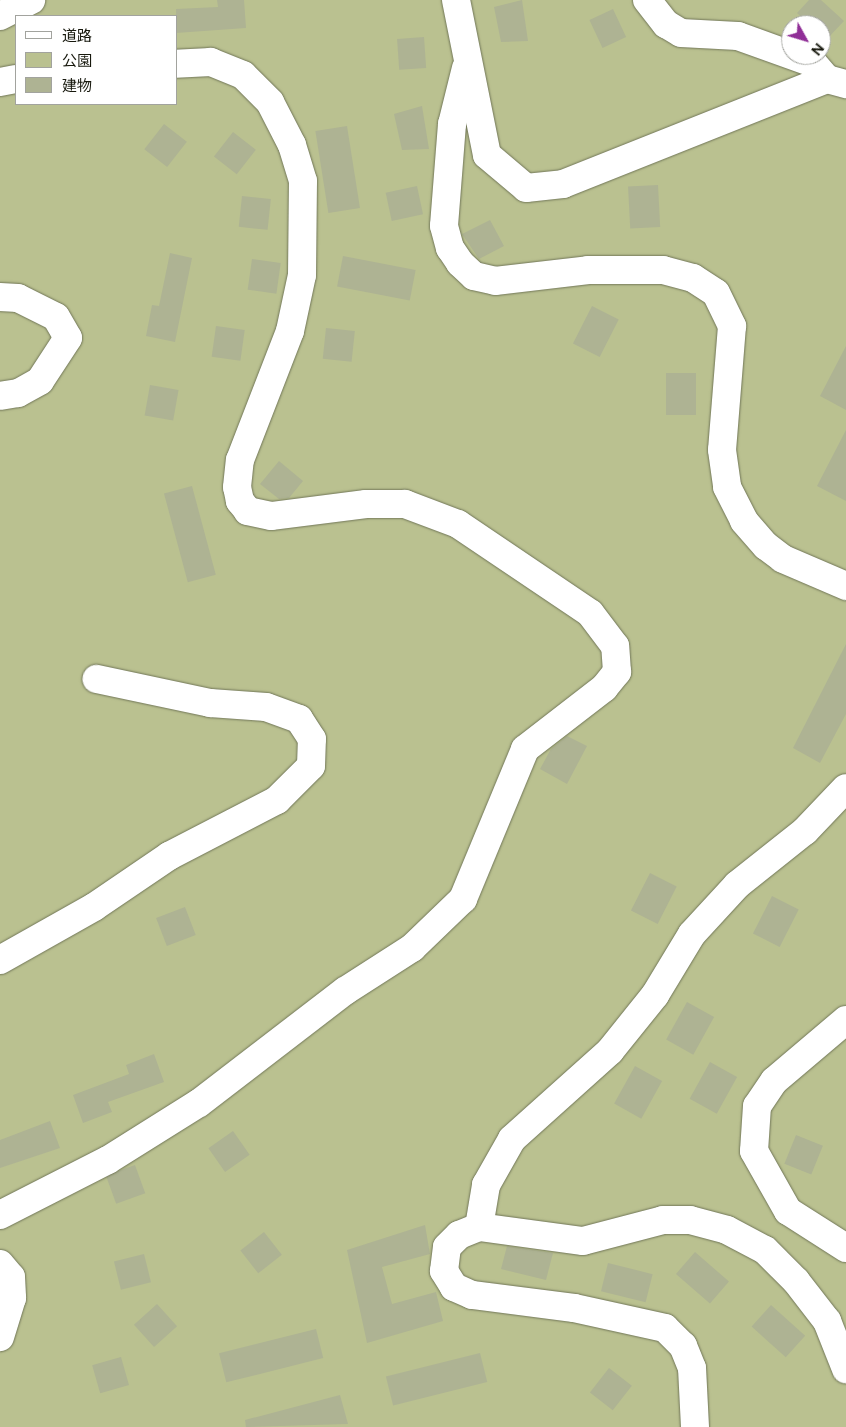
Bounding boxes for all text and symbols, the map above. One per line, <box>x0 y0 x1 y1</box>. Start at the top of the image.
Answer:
legend <box>15 15 178 105</box>
north arrow <box>781 15 831 65</box>
text: 道路 <box>62 27 92 45</box>
text: N <box>807 40 827 59</box>
text: 公園 <box>62 52 92 70</box>
text: 建物 <box>62 77 92 95</box>

